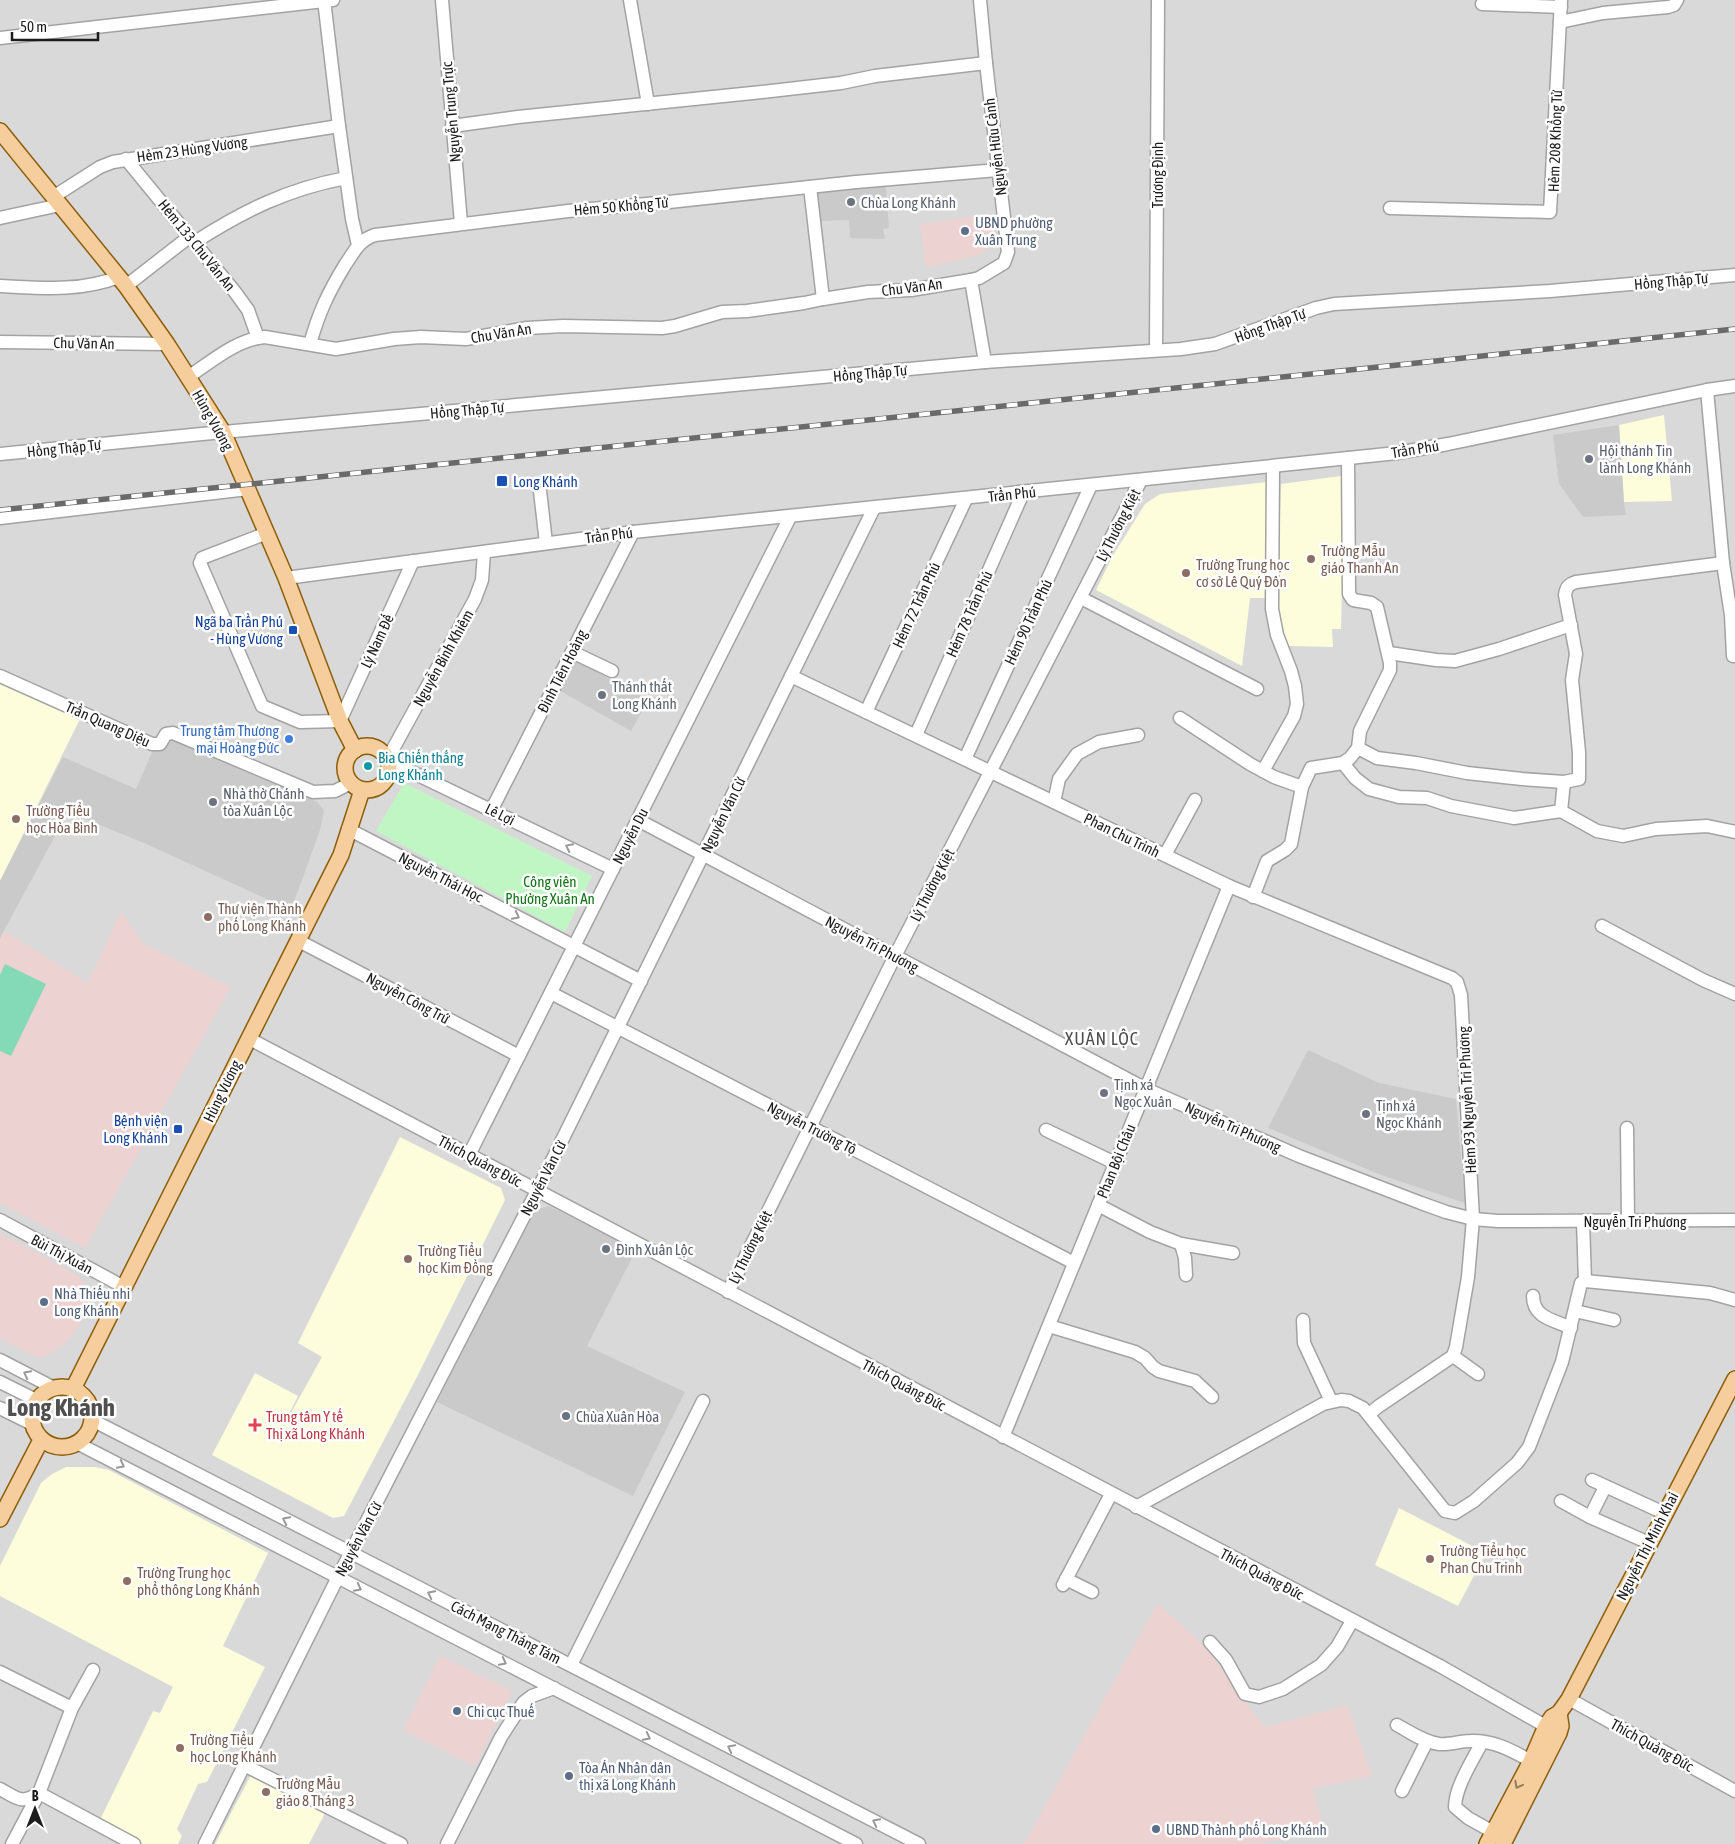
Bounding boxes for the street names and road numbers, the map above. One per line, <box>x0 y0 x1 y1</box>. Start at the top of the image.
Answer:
street label: Nguyễn Trung Trực <box>438 61 464 163</box>
street label: Hẻm 208 Khổng Tử <box>1545 89 1565 192</box>
street label: Nguyễn Hữu Cảnh <box>981 97 1009 197</box>
street label: Hẻm 23 Hùng Vương <box>136 133 249 165</box>
street label: Trương Định <box>1149 142 1166 208</box>
street label: Hẻm 50 Khổng Tử <box>573 193 670 219</box>
street label: Hẻm 133 Chu Văn An <box>155 196 239 294</box>
street label: Hồng Thập Tự <box>1633 269 1710 293</box>
street label: Chu Văn An <box>881 275 943 299</box>
street label: Hồng Thập Tự <box>1232 304 1309 346</box>
street label: Chu Văn An <box>469 320 533 346</box>
street label: Chu Văn An <box>53 334 115 352</box>
street label: Hồng Thập Tự <box>832 361 909 385</box>
street label: Hùng Vương <box>189 387 237 454</box>
street label: Hồng Thập Tự <box>429 398 506 422</box>
street label: Hồng Thập Tự <box>26 436 103 460</box>
street label: Trần Phú <box>1390 437 1440 461</box>
street label: Trần Phú <box>987 483 1037 505</box>
street label: Lý Thường Kiệt <box>1092 486 1144 564</box>
street label: Trần Phú <box>584 524 634 546</box>
street label: Hẻm 72 Trần Phú <box>889 559 943 651</box>
street label: Hẻm 78 Trần Phú <box>942 568 996 660</box>
street label: Hẻm 90 Trần Phú <box>1001 576 1055 668</box>
street label: Nguyễn Bỉnh Khiêm <box>409 607 477 709</box>
street label: Lý Nam Đế <box>357 611 397 671</box>
street label: Đinh Tiên Hoàng <box>534 626 590 715</box>
street label: Trần Quang Diệu <box>63 698 153 750</box>
street label: Nguyễn Văn Cừ <box>697 774 749 856</box>
street label: Lê Lợi <box>482 800 518 828</box>
street label: Nguyễn Du <box>609 805 651 867</box>
street label: Phan Chu Trinh <box>1081 809 1163 861</box>
street label: Lý Thường Kiệt <box>906 846 958 924</box>
street label: Nguyễn Thái Học <box>396 849 486 906</box>
street label: Nguyễn Tri Phương <box>823 912 922 976</box>
street label: Nguyễn Công Trứ <box>364 969 453 1027</box>
street label: Hẻm 93 Nguyễn Tri Phương <box>1455 1025 1479 1174</box>
street label: Hùng Vương <box>200 1057 245 1125</box>
street label: Nguyễn Trường Tộ <box>765 1098 859 1158</box>
street label: Nguyễn Tri Phương <box>1183 1098 1284 1156</box>
street label: Phan Bội Châu <box>1093 1121 1139 1201</box>
street label: Thích Quảng Đức <box>435 1132 525 1190</box>
street label: Nguyễn Văn Cừ <box>517 1137 570 1218</box>
street label: Lý Thường Kiệt <box>725 1208 775 1286</box>
street label: Nguyễn Tri Phương <box>1584 1213 1687 1230</box>
street label: Bùi Thị Xuân <box>28 1231 96 1277</box>
street label: Thích Quảng Đức <box>859 1356 949 1414</box>
street label: Nguyễn Thị Minh Khai <box>1612 1489 1682 1603</box>
street label: Nguyễn Văn Cừ <box>331 1498 385 1579</box>
street label: Thích Quảng Đức <box>1217 1545 1307 1603</box>
street label: Cách Mạng Tháng Tám <box>448 1597 564 1667</box>
street label: Thích Quảng Đức <box>1608 1715 1697 1775</box>

